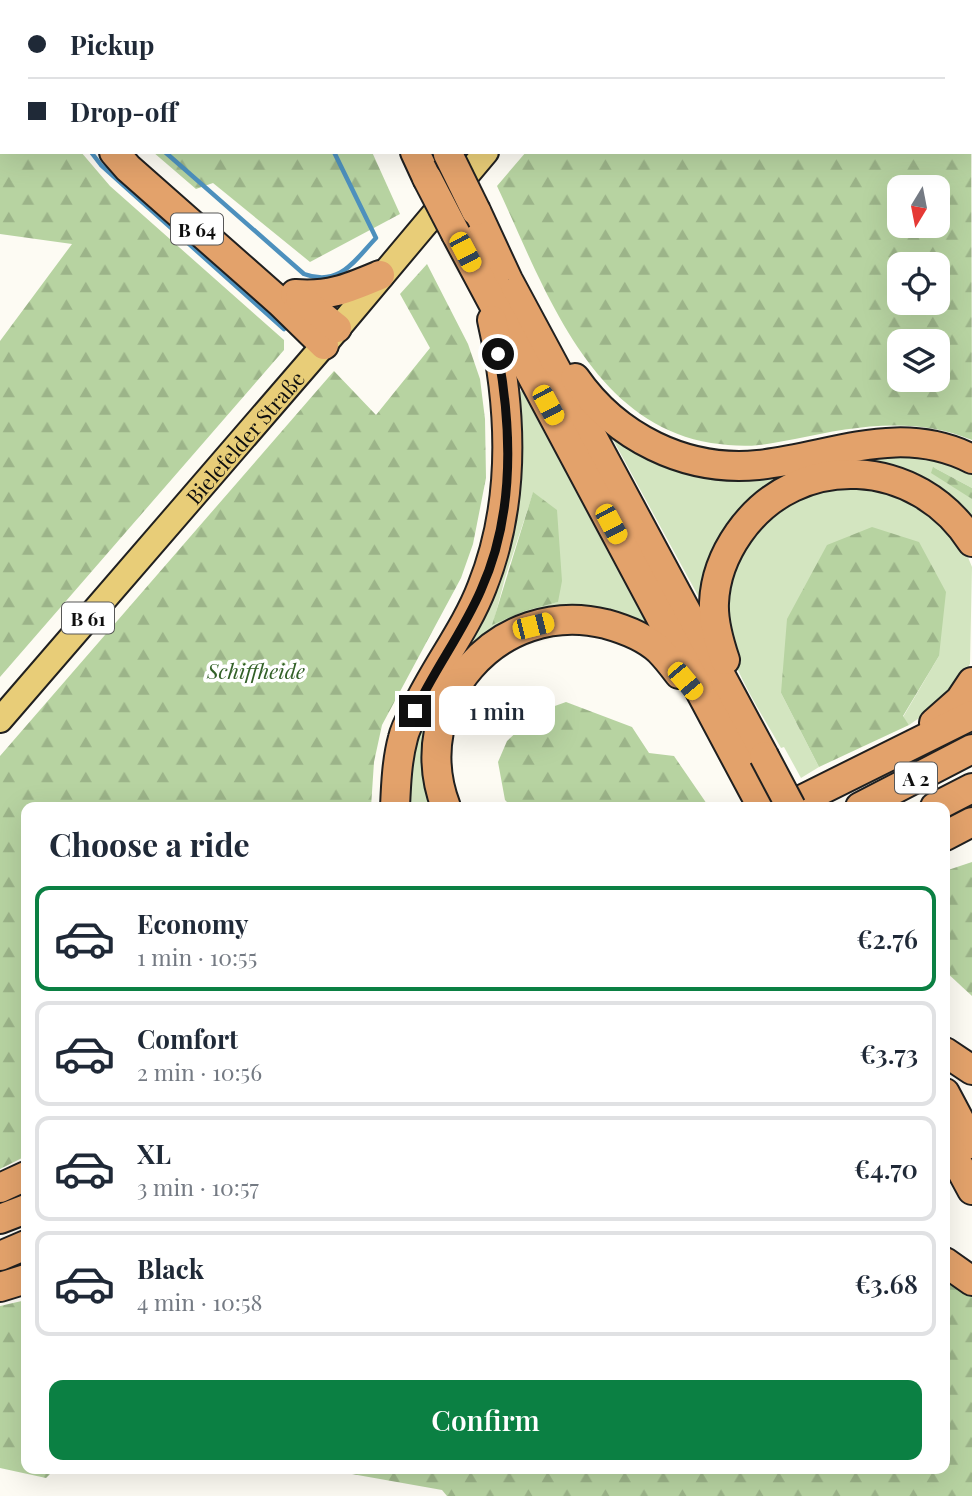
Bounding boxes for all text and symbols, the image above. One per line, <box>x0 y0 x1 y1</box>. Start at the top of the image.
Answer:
text: Pickup <box>70 27 154 62</box>
text: Drop-off <box>70 94 177 129</box>
north arrow <box>887 175 950 238</box>
map controls <box>887 175 950 392</box>
road number: B 64 <box>171 214 223 244</box>
car <box>446 229 485 275</box>
button: locate <box>887 252 950 315</box>
button: layers <box>887 329 950 392</box>
route start <box>482 338 514 370</box>
street label: Bielefelder Straße <box>179 364 310 510</box>
car <box>529 382 568 428</box>
car <box>592 501 631 547</box>
road number: B 61 <box>62 603 114 634</box>
car <box>511 611 556 641</box>
park label: Schiffheide <box>206 656 305 684</box>
car <box>664 658 707 704</box>
callout: 1 min <box>440 686 555 736</box>
route end <box>399 695 431 727</box>
text: 1 min <box>469 695 525 726</box>
road number: A 2 <box>895 762 937 793</box>
text: Choose a ride <box>49 822 250 865</box>
text: Economy <box>137 906 248 941</box>
icon: car <box>53 907 116 970</box>
text: €2.76 <box>856 921 918 956</box>
text: 1 min · 10:55 <box>137 941 257 972</box>
text: Comfort <box>137 1021 238 1056</box>
icon: car <box>53 1022 116 1085</box>
text: €3.73 <box>860 1036 918 1071</box>
text: 2 min · 10:56 <box>137 1056 262 1087</box>
text: XL <box>137 1136 171 1171</box>
icon: car <box>53 1137 116 1200</box>
text: €4.70 <box>854 1151 918 1186</box>
text: 3 min · 10:57 <box>137 1171 259 1202</box>
text: Black <box>137 1251 204 1286</box>
icon: car <box>53 1252 116 1315</box>
text: €3.68 <box>855 1266 918 1301</box>
text: 4 min · 10:58 <box>137 1286 262 1317</box>
button: Confirm <box>49 1380 922 1460</box>

